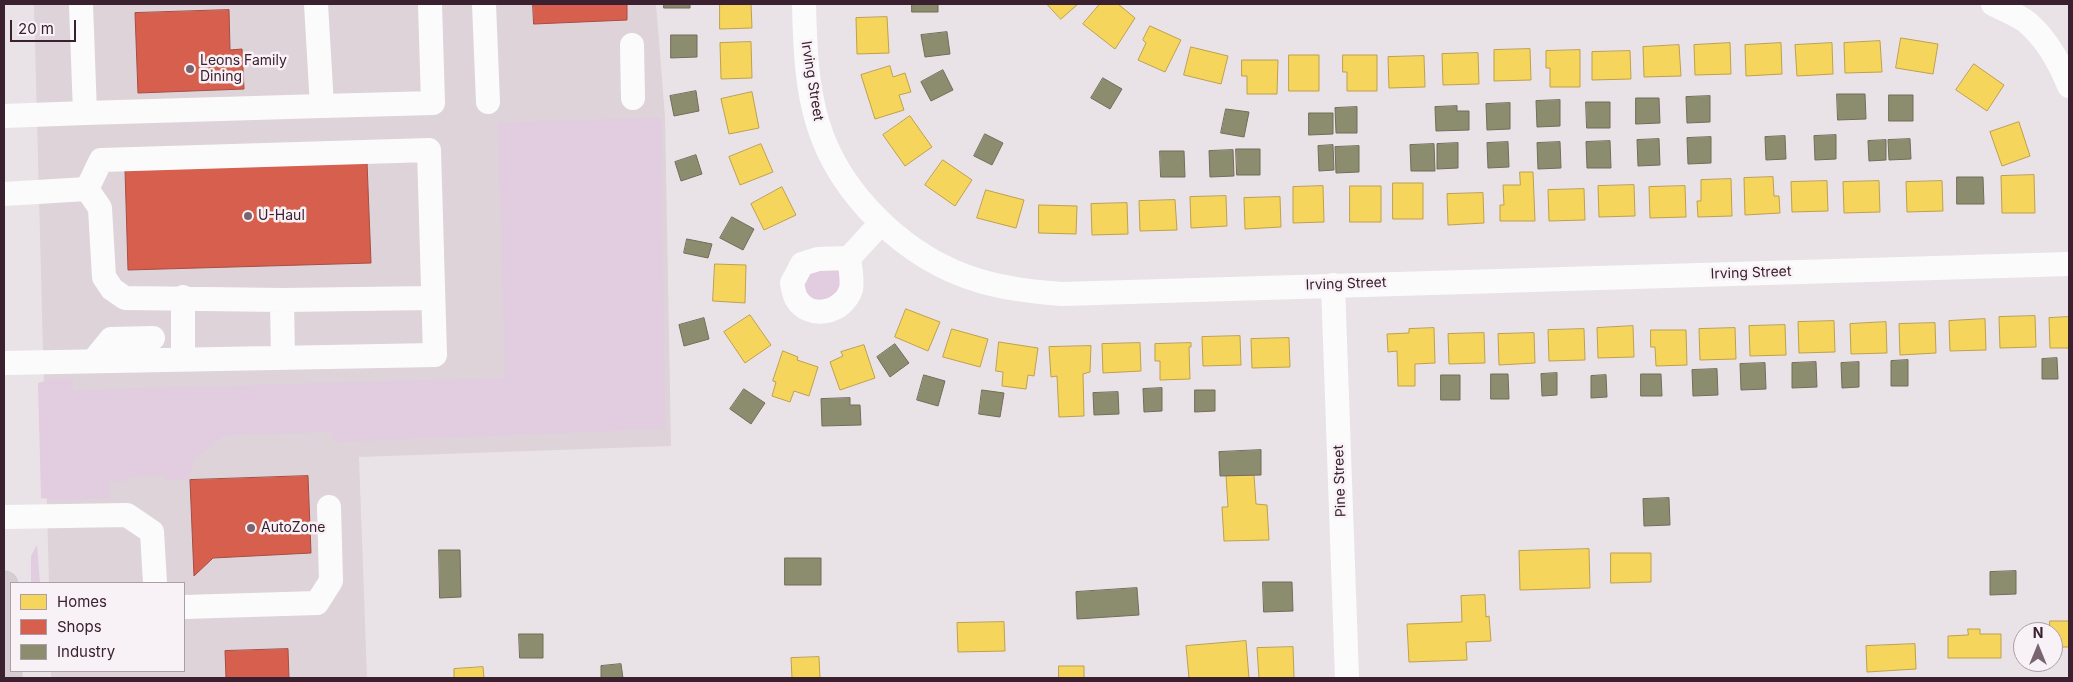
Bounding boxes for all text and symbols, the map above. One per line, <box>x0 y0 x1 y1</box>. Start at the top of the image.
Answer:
scale bar <box>12 10 79 42</box>
text: 20 m <box>18 19 54 38</box>
street label: Irving Street <box>797 40 827 122</box>
place label: Leons Family Dining <box>200 53 287 85</box>
marker: Leons Family Dining <box>184 63 196 75</box>
place label: U-Haul <box>258 208 305 224</box>
marker: U-Haul <box>242 210 254 222</box>
street label: Irving Street <box>1710 263 1792 283</box>
street label: Irving Street <box>1305 274 1387 294</box>
street label: Pine Street <box>1330 445 1350 517</box>
place label: AutoZone <box>261 520 325 536</box>
marker: AutoZone <box>245 522 257 534</box>
legend <box>10 582 185 672</box>
text: Homes <box>57 592 107 611</box>
text: Shops <box>57 617 102 636</box>
north arrow <box>2013 622 2063 672</box>
text: N <box>2033 624 2043 641</box>
text: Industry <box>57 642 115 661</box>

